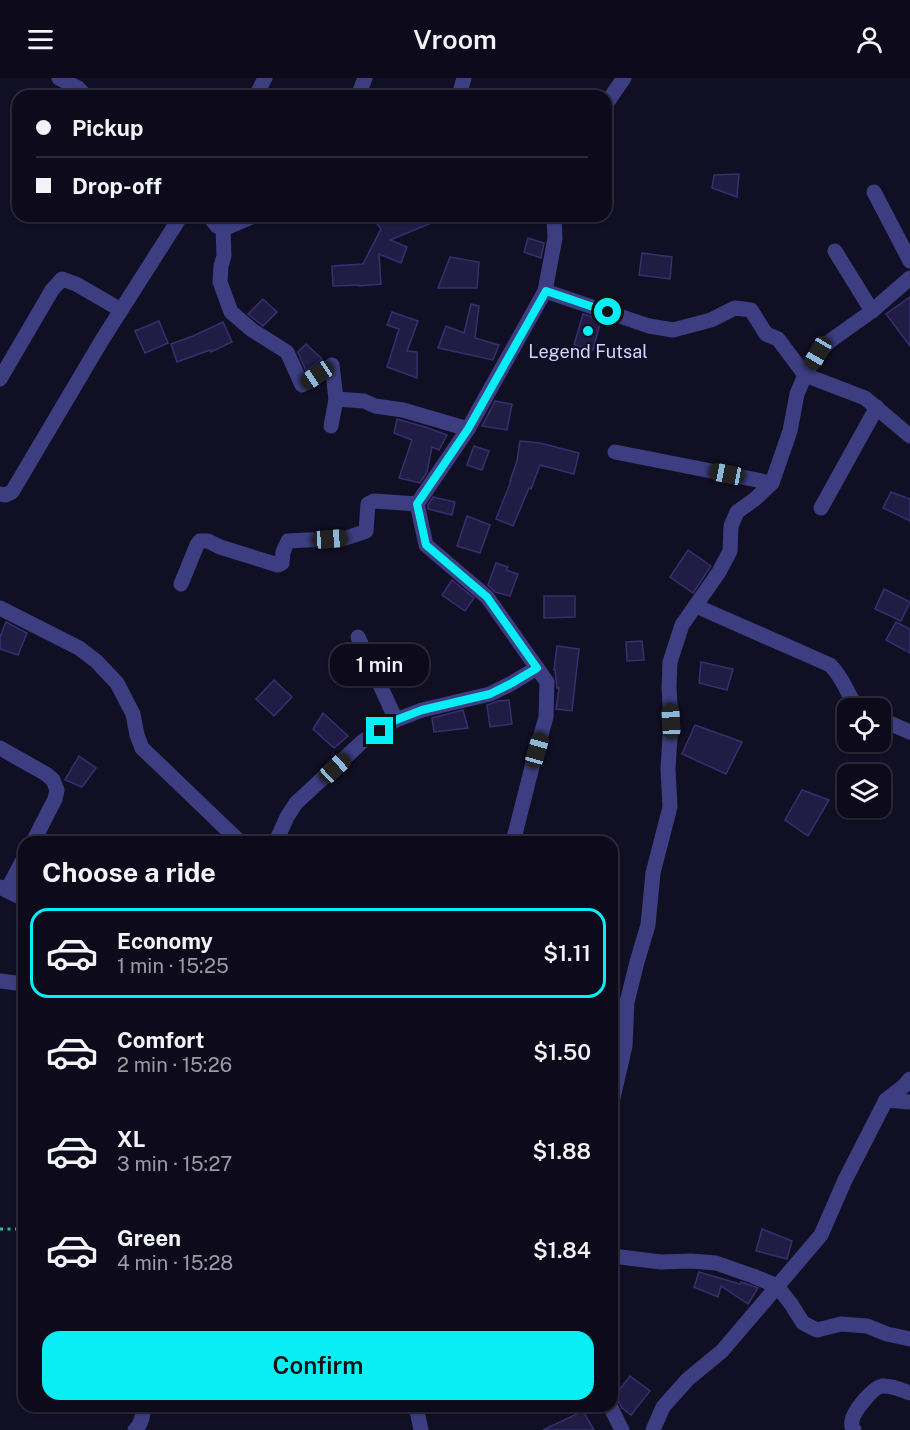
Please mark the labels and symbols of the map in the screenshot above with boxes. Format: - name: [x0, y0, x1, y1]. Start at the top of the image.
- route start: [594, 298, 621, 325]
- marker: Legend Futsal: [581, 324, 595, 338]
- car: [801, 333, 835, 373]
- place label: Legend Futsal: [528, 341, 648, 362]
- car: [297, 357, 337, 393]
- car: [708, 462, 746, 486]
- car: [311, 529, 349, 549]
- callout: 1 min: [330, 644, 430, 686]
- car: [661, 703, 681, 739]
- route end: [366, 717, 393, 744]
- car: [523, 730, 551, 770]
- car: [316, 749, 354, 787]

